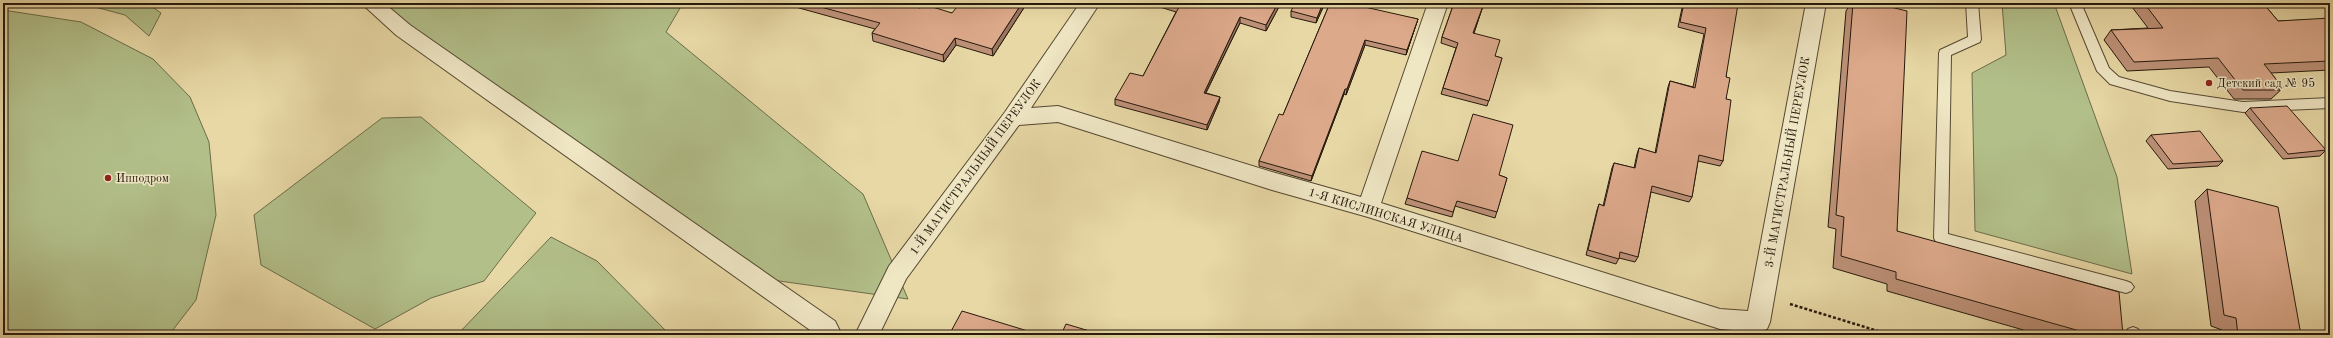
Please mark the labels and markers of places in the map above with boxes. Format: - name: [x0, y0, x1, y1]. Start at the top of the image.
- place label: Детский сад № 95: [2217, 77, 2315, 90]
- marker: Детский сад № 95: [2204, 78, 2214, 88]
- marker: Ипподром: [103, 173, 113, 183]
- place label: Ипподром: [116, 173, 169, 185]

